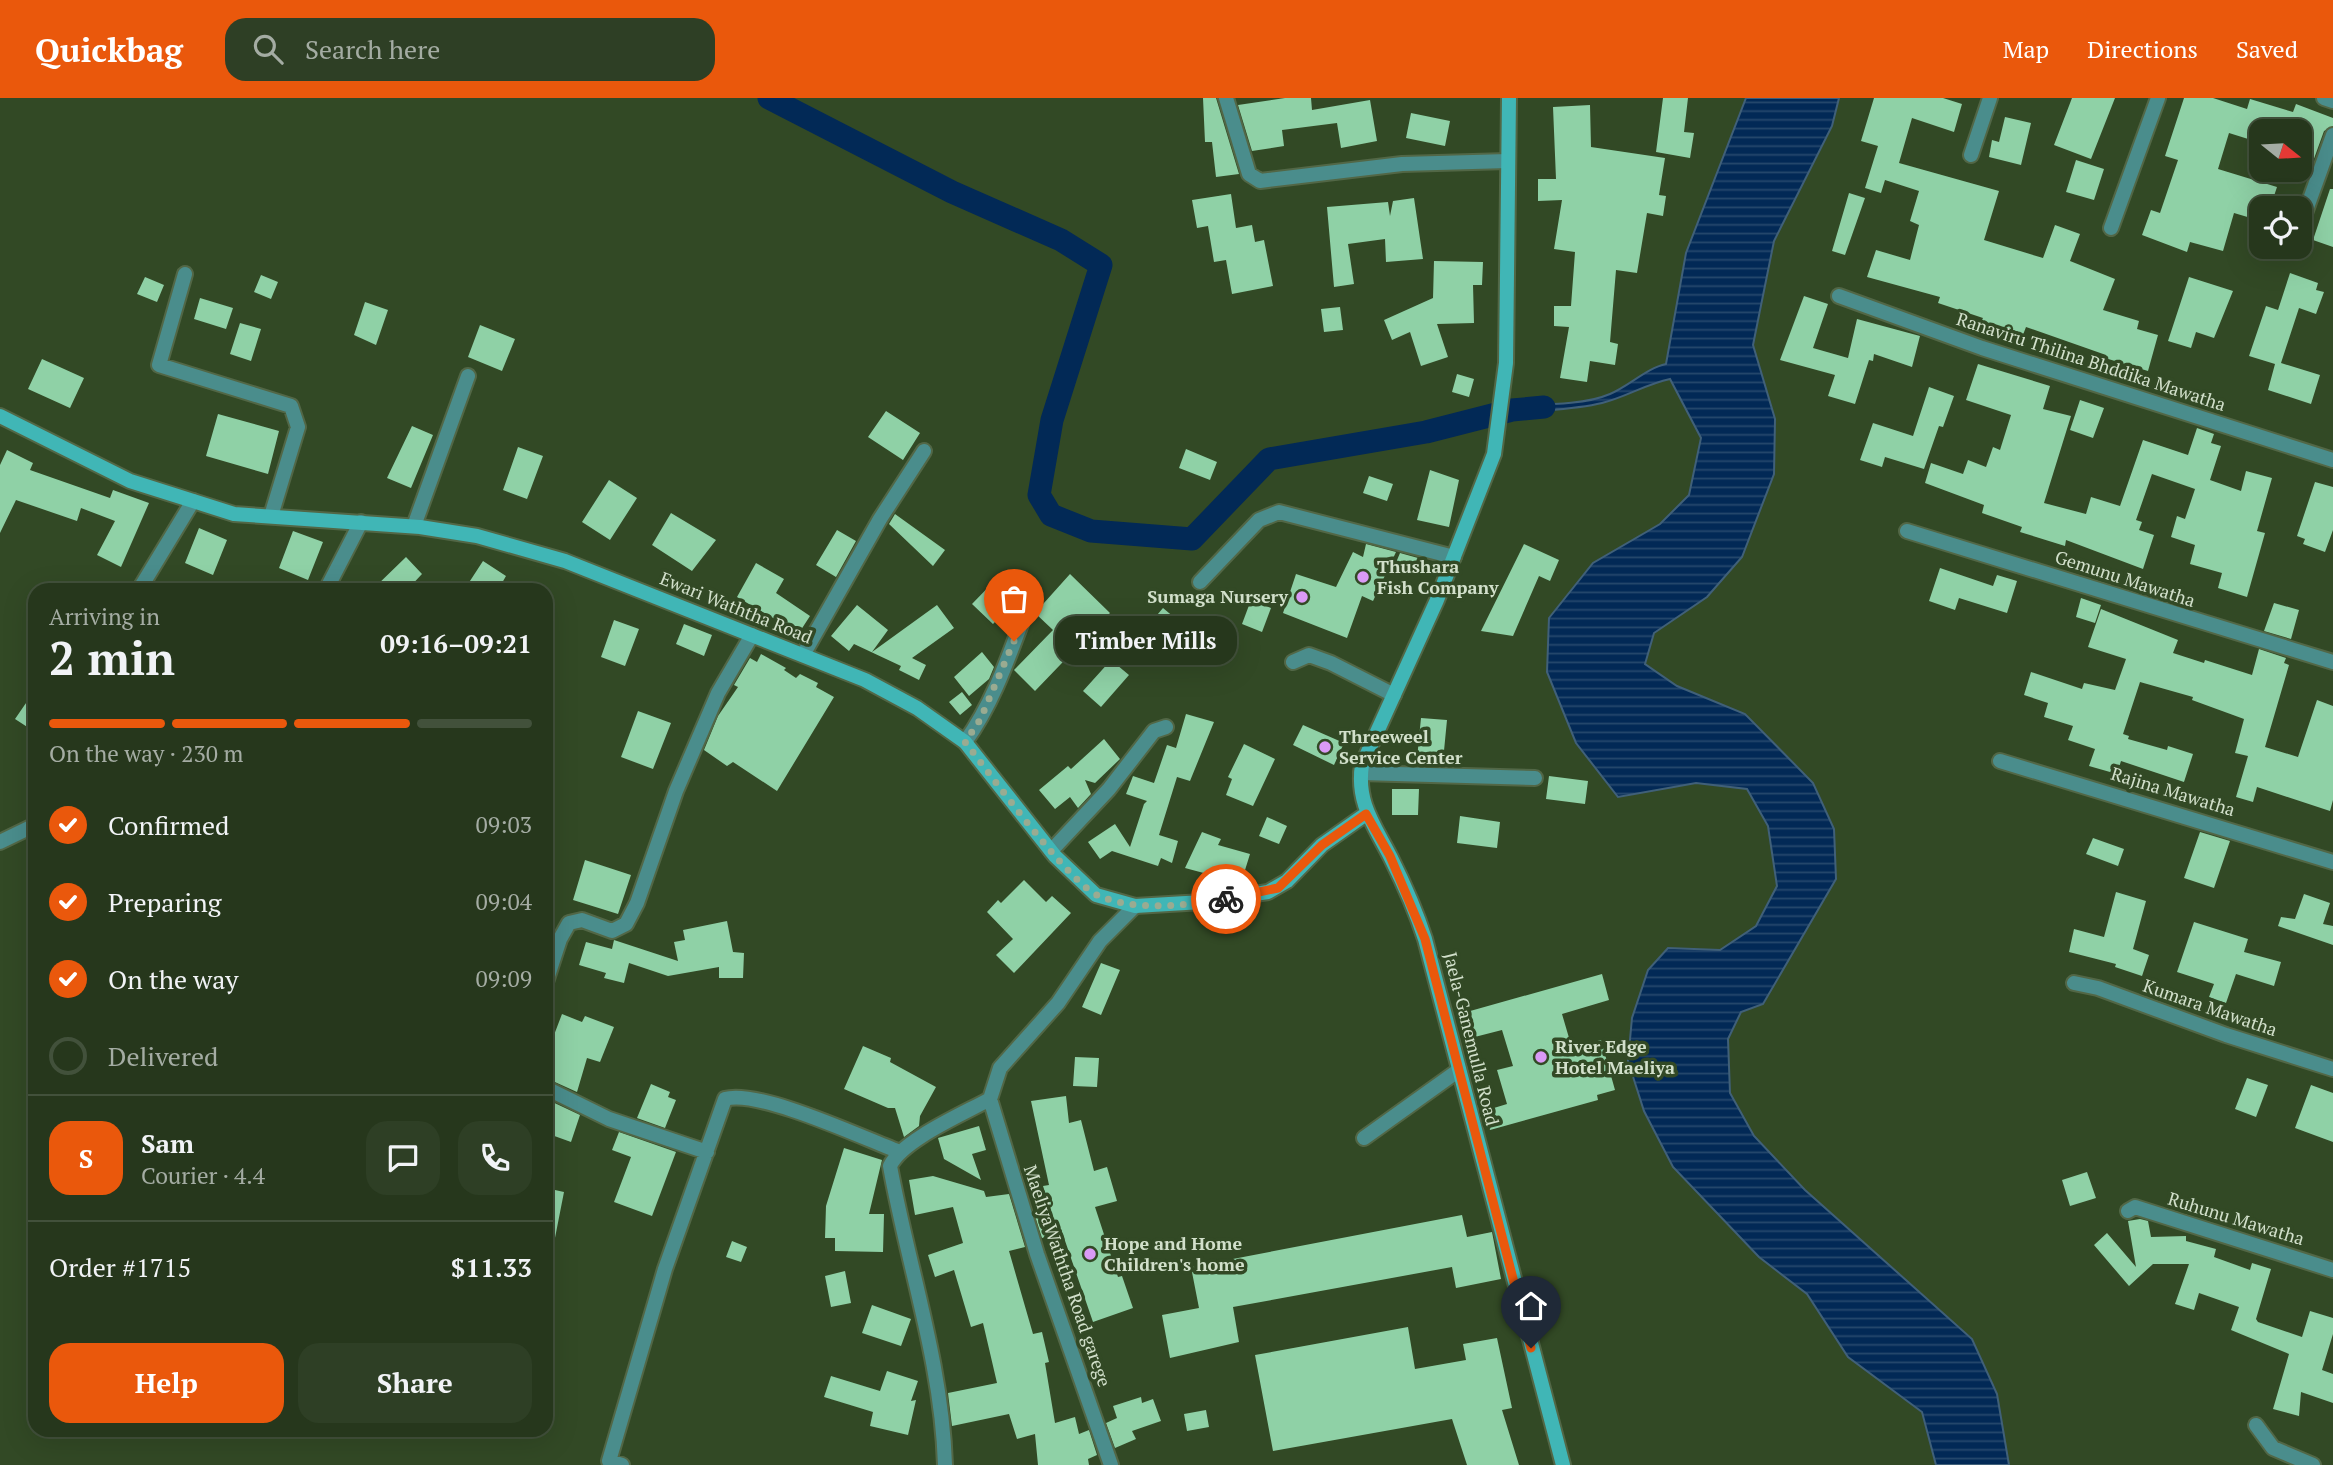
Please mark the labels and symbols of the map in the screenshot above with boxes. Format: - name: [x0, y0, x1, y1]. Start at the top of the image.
- north arrow: [2249, 119, 2312, 182]
- street label: Ranaviru Thilina Bhddika Mawatha: [1954, 306, 2229, 416]
- street label: Gemunu Mawatha: [2052, 544, 2198, 612]
- place label: Thushara Fish Company: [1377, 554, 1499, 599]
- street label: Ewari Waththa Road: [657, 566, 816, 649]
- pin: [984, 569, 1044, 641]
- marker: Thushara Fish Company: [1355, 569, 1371, 585]
- place label: Sumaga Nursery: [1147, 584, 1288, 608]
- marker: Sumaga Nursery: [1294, 589, 1310, 605]
- callout: Timber Mills: [1056, 616, 1238, 666]
- place label: Threeweel Service Center: [1339, 724, 1463, 769]
- marker: Threeweel Service Center: [1317, 739, 1333, 755]
- street label: Rajina Mawatha: [2108, 761, 2238, 821]
- courier: [1191, 864, 1261, 934]
- street label: Jaela-Ganemulla Road: [1439, 950, 1505, 1128]
- street label: Kumara Mawatha: [2140, 973, 2281, 1041]
- place label: River Edge Hotel Maeliya: [1555, 1034, 1675, 1079]
- marker: River Edge Hotel Maeliya: [1533, 1049, 1549, 1065]
- street label: MaeliyaWaththa Road garege: [1019, 1162, 1117, 1390]
- street label: Ruhunu Mawatha: [2165, 1186, 2307, 1250]
- place label: Hope and Home Children's home: [1104, 1231, 1245, 1276]
- marker: Hope and Home Children's home: [1082, 1246, 1098, 1262]
- pin: [1501, 1276, 1561, 1348]

